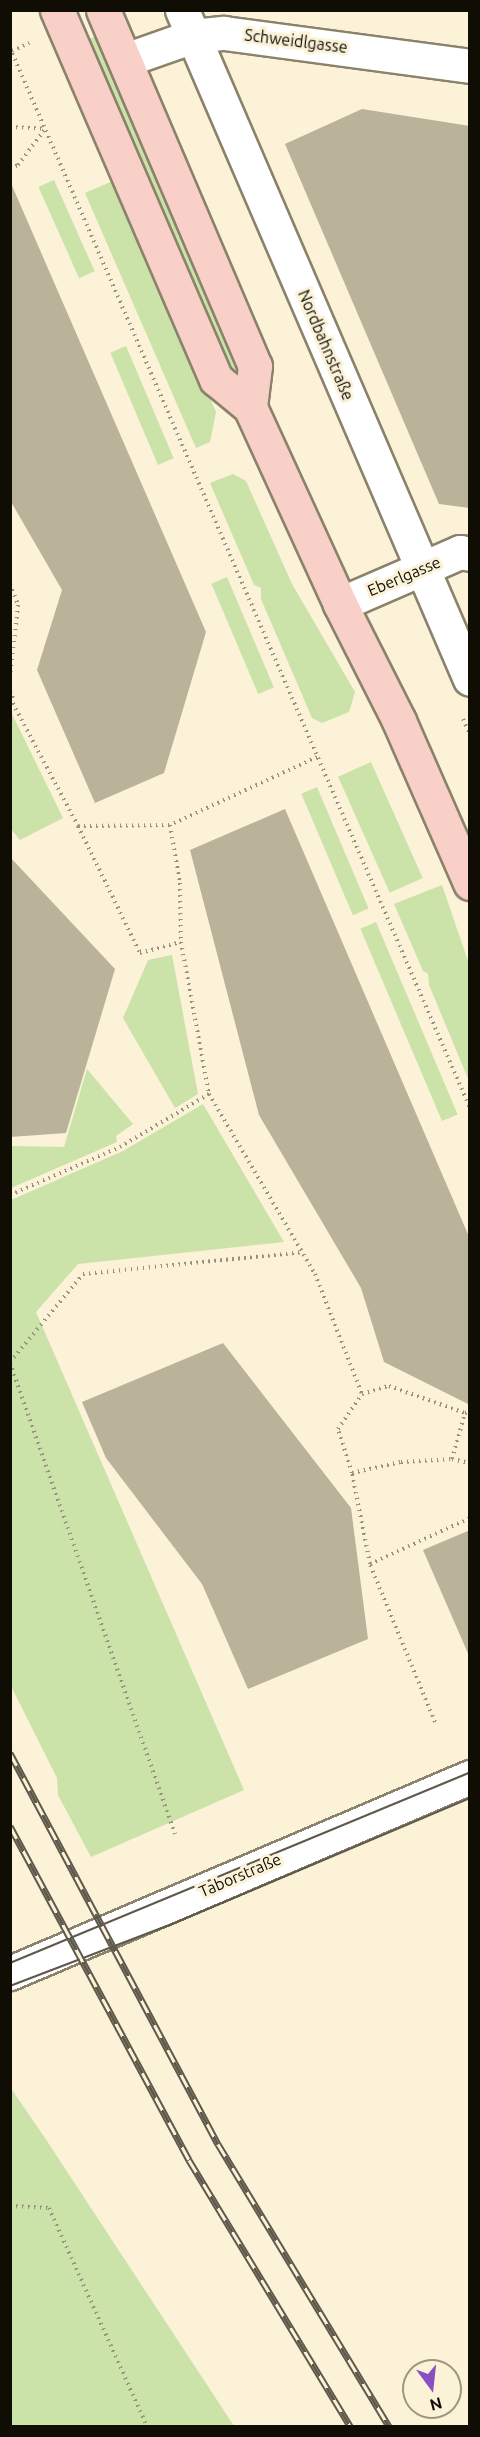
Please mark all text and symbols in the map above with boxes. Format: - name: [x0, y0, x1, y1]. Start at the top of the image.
- street label: Schweidlgasse: [243, 25, 349, 57]
- street label: Nordbahnstraße: [294, 287, 358, 403]
- street label: Eberlgasse: [365, 552, 443, 600]
- street label: Taborstraße: [196, 1849, 284, 1901]
- north arrow: [402, 2359, 462, 2419]
- text: N: [428, 2394, 444, 2415]

